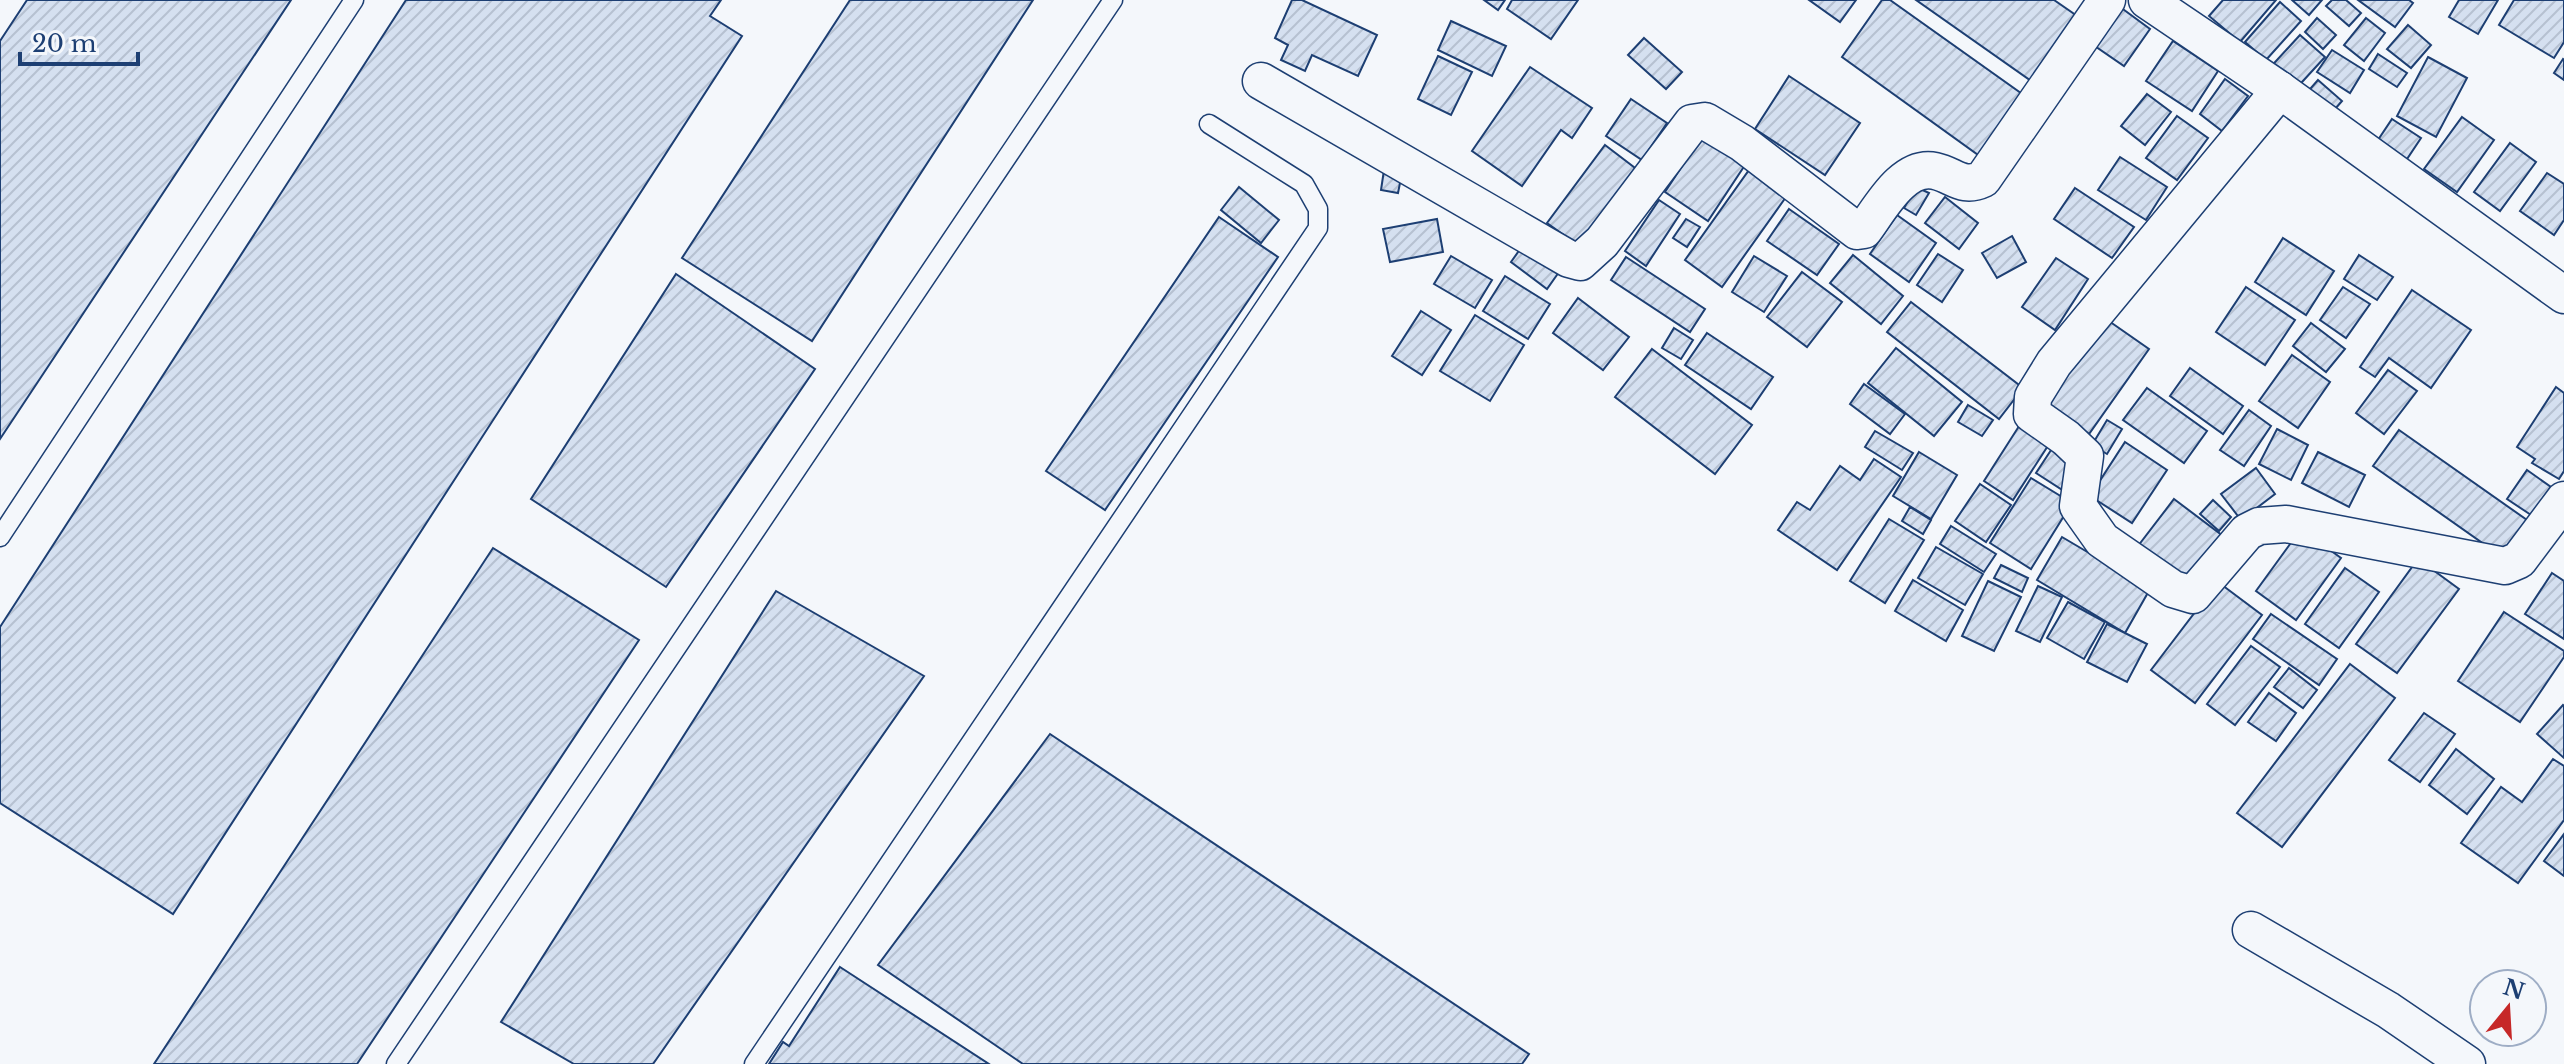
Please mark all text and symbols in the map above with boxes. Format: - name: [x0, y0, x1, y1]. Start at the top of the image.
- scale bar: [20, 16, 138, 66]
- text: 20 m: [32, 29, 97, 58]
- north arrow: [2468, 968, 2548, 1048]
- text: N: [2500, 973, 2528, 1006]

